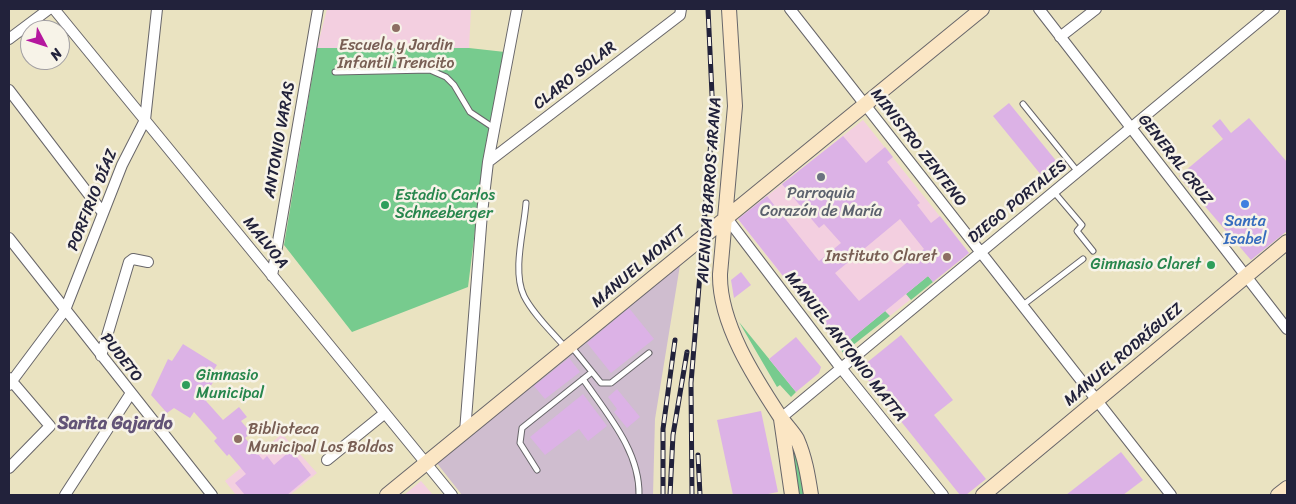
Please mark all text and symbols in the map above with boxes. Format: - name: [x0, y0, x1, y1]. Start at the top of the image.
- north arrow: [20, 20, 70, 70]
- marker: Escuela y Jardin Infantil Trencito: [390, 22, 402, 34]
- place label: Escuela y Jardin Infantil Trencito: [338, 36, 454, 74]
- street label: CLARO SOLAR: [530, 38, 620, 114]
- text: N: [43, 43, 69, 66]
- street label: ANTONIO VARAS: [260, 81, 300, 199]
- street label: MINISTRO ZENTENO: [866, 85, 970, 211]
- street label: AVENIDA BARROS ARANA: [694, 97, 726, 283]
- street label: GENERAL CRUZ: [1134, 111, 1216, 209]
- street label: PORFIRIO DÍAZ: [64, 146, 122, 254]
- street label: DIEGO PORTALES: [965, 156, 1071, 248]
- marker: Parroquia Corazón de María: [815, 171, 827, 183]
- place label: Parroquia Corazón de María: [760, 184, 882, 222]
- place label: Estadio Carlos Schneeberger: [395, 186, 495, 224]
- marker: Santa Isabel: [1239, 198, 1251, 210]
- marker: Estadio Carlos Schneeberger: [379, 199, 391, 211]
- place label: Santa Isabel: [1223, 212, 1267, 250]
- street label: MALVOA: [238, 213, 292, 273]
- street label: MANUEL MONTT: [588, 222, 690, 312]
- place label: Instituto Claret: [825, 247, 937, 267]
- marker: Instituto Claret: [941, 251, 953, 263]
- place label: Gimnasio Claret: [1091, 255, 1201, 275]
- marker: Gimnasio Claret: [1205, 259, 1217, 271]
- street label: MANUEL ANTONIO MATTA: [780, 268, 910, 426]
- street label: MANUEL RODRÍGUEZ: [1060, 300, 1188, 410]
- street label: PUDETO: [96, 330, 146, 386]
- place label: Gimnasio Municipal: [196, 366, 264, 404]
- marker: Gimnasio Municipal: [180, 379, 192, 391]
- district label: Sarita Gajardo: [57, 413, 173, 435]
- place label: Biblioteca Municipal Los Boldos: [248, 420, 393, 458]
- marker: Biblioteca Municipal Los Boldos: [232, 433, 244, 445]

